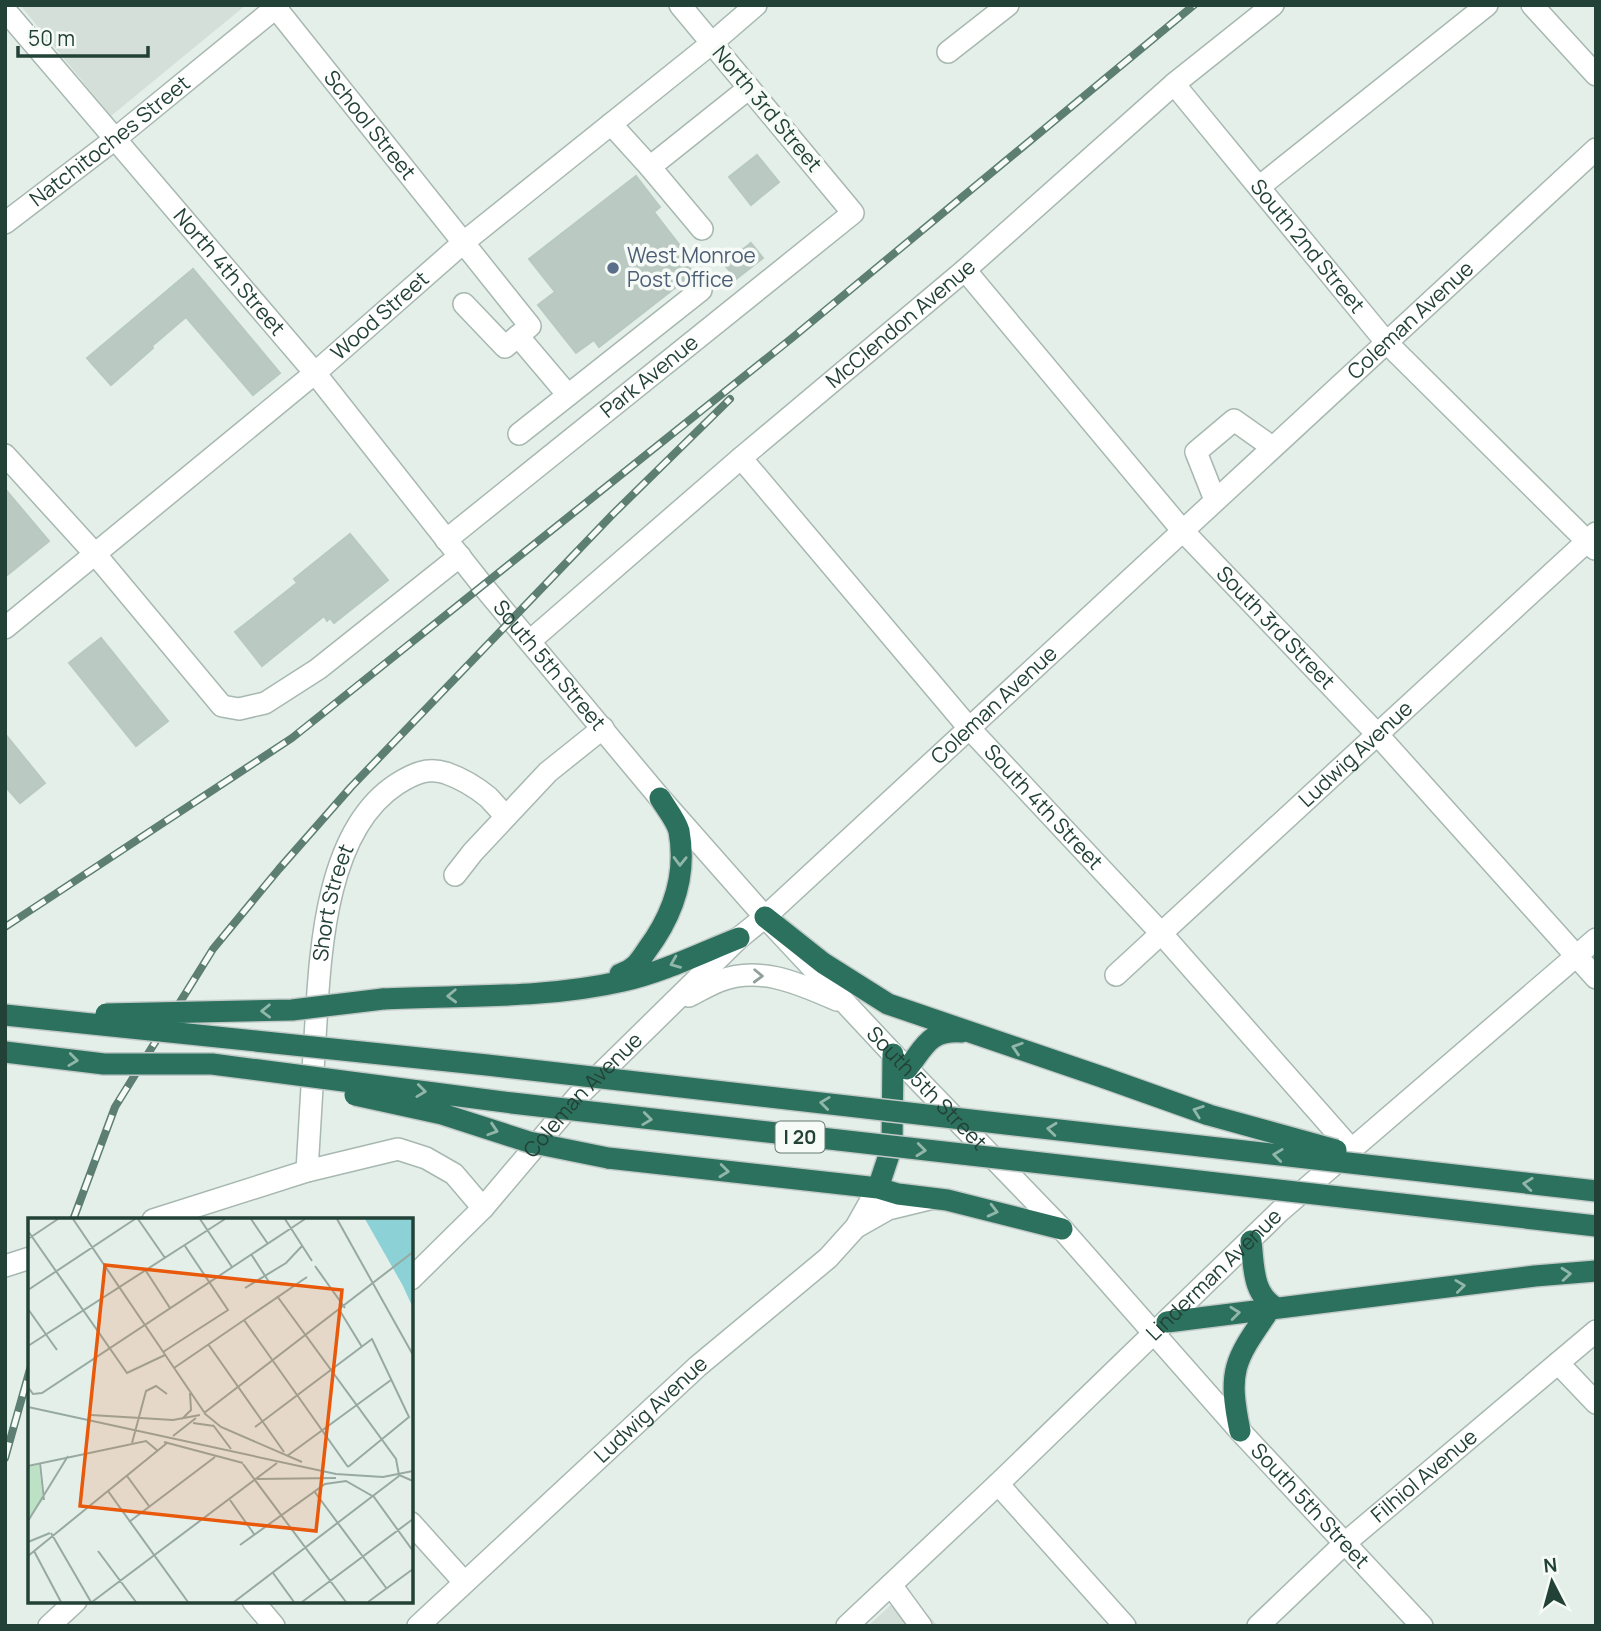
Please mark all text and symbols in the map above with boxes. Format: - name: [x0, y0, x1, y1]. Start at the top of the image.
- scale bar: [18, 14, 147, 58]
- text: 50 m: [28, 24, 75, 52]
- street label: North 3rd Street: [707, 39, 829, 177]
- street label: School Street: [318, 64, 423, 185]
- street label: Natchitoches Street: [23, 69, 195, 212]
- street label: South 2nd Street: [1245, 173, 1372, 319]
- street label: North 4th Street: [168, 202, 292, 341]
- place label: West Monroe Post Office: [627, 241, 756, 293]
- street label: McClendon Avenue: [820, 252, 981, 394]
- street label: Coleman Avenue: [1341, 254, 1479, 385]
- marker: West Monroe Post Office: [605, 260, 621, 276]
- street label: Wood Street: [324, 264, 434, 366]
- street label: Park Avenue: [594, 328, 704, 424]
- street label: South 3rd Street: [1211, 560, 1342, 695]
- street label: South 5th Street: [487, 594, 613, 736]
- street label: Coleman Avenue: [924, 639, 1063, 770]
- street label: Ludwig Avenue: [1292, 694, 1418, 813]
- street label: South 4th Street: [978, 738, 1110, 875]
- street label: Short Street: [306, 839, 359, 963]
- one-way arrow: [673, 856, 688, 867]
- one-way arrow: [670, 955, 682, 969]
- one-way arrow: [753, 969, 764, 984]
- one-way arrow: [446, 988, 457, 1003]
- one-way arrow: [260, 1003, 271, 1019]
- street label: South 5th Street: [861, 1020, 993, 1156]
- street label: Coleman Avenue: [517, 1026, 648, 1163]
- one-way arrow: [1011, 1042, 1024, 1056]
- one-way arrow: [67, 1053, 79, 1068]
- one-way arrow: [415, 1083, 427, 1098]
- one-way arrow: [820, 1096, 831, 1111]
- one-way arrow: [1192, 1105, 1205, 1119]
- one-way arrow: [641, 1111, 653, 1126]
- road number: I 20: [776, 1121, 824, 1152]
- one-way arrow: [486, 1122, 499, 1136]
- one-way arrow: [1046, 1122, 1057, 1137]
- one-way arrow: [916, 1143, 927, 1158]
- one-way arrow: [1272, 1147, 1283, 1162]
- one-way arrow: [719, 1163, 730, 1178]
- one-way arrow: [1522, 1177, 1533, 1192]
- street label: Linderman Avenue: [1140, 1202, 1287, 1346]
- one-way arrow: [987, 1203, 999, 1218]
- inset map: [28, 1218, 413, 1603]
- one-way arrow: [1560, 1267, 1571, 1282]
- one-way arrow: [1455, 1278, 1466, 1293]
- one-way arrow: [1229, 1305, 1240, 1320]
- street label: Ludwig Avenue: [588, 1349, 713, 1469]
- street label: Filhiol Avenue: [1364, 1422, 1483, 1528]
- street label: South 5th Street: [1245, 1436, 1376, 1574]
- north arrow: [1517, 1547, 1587, 1617]
- text: N: [1542, 1551, 1558, 1579]

